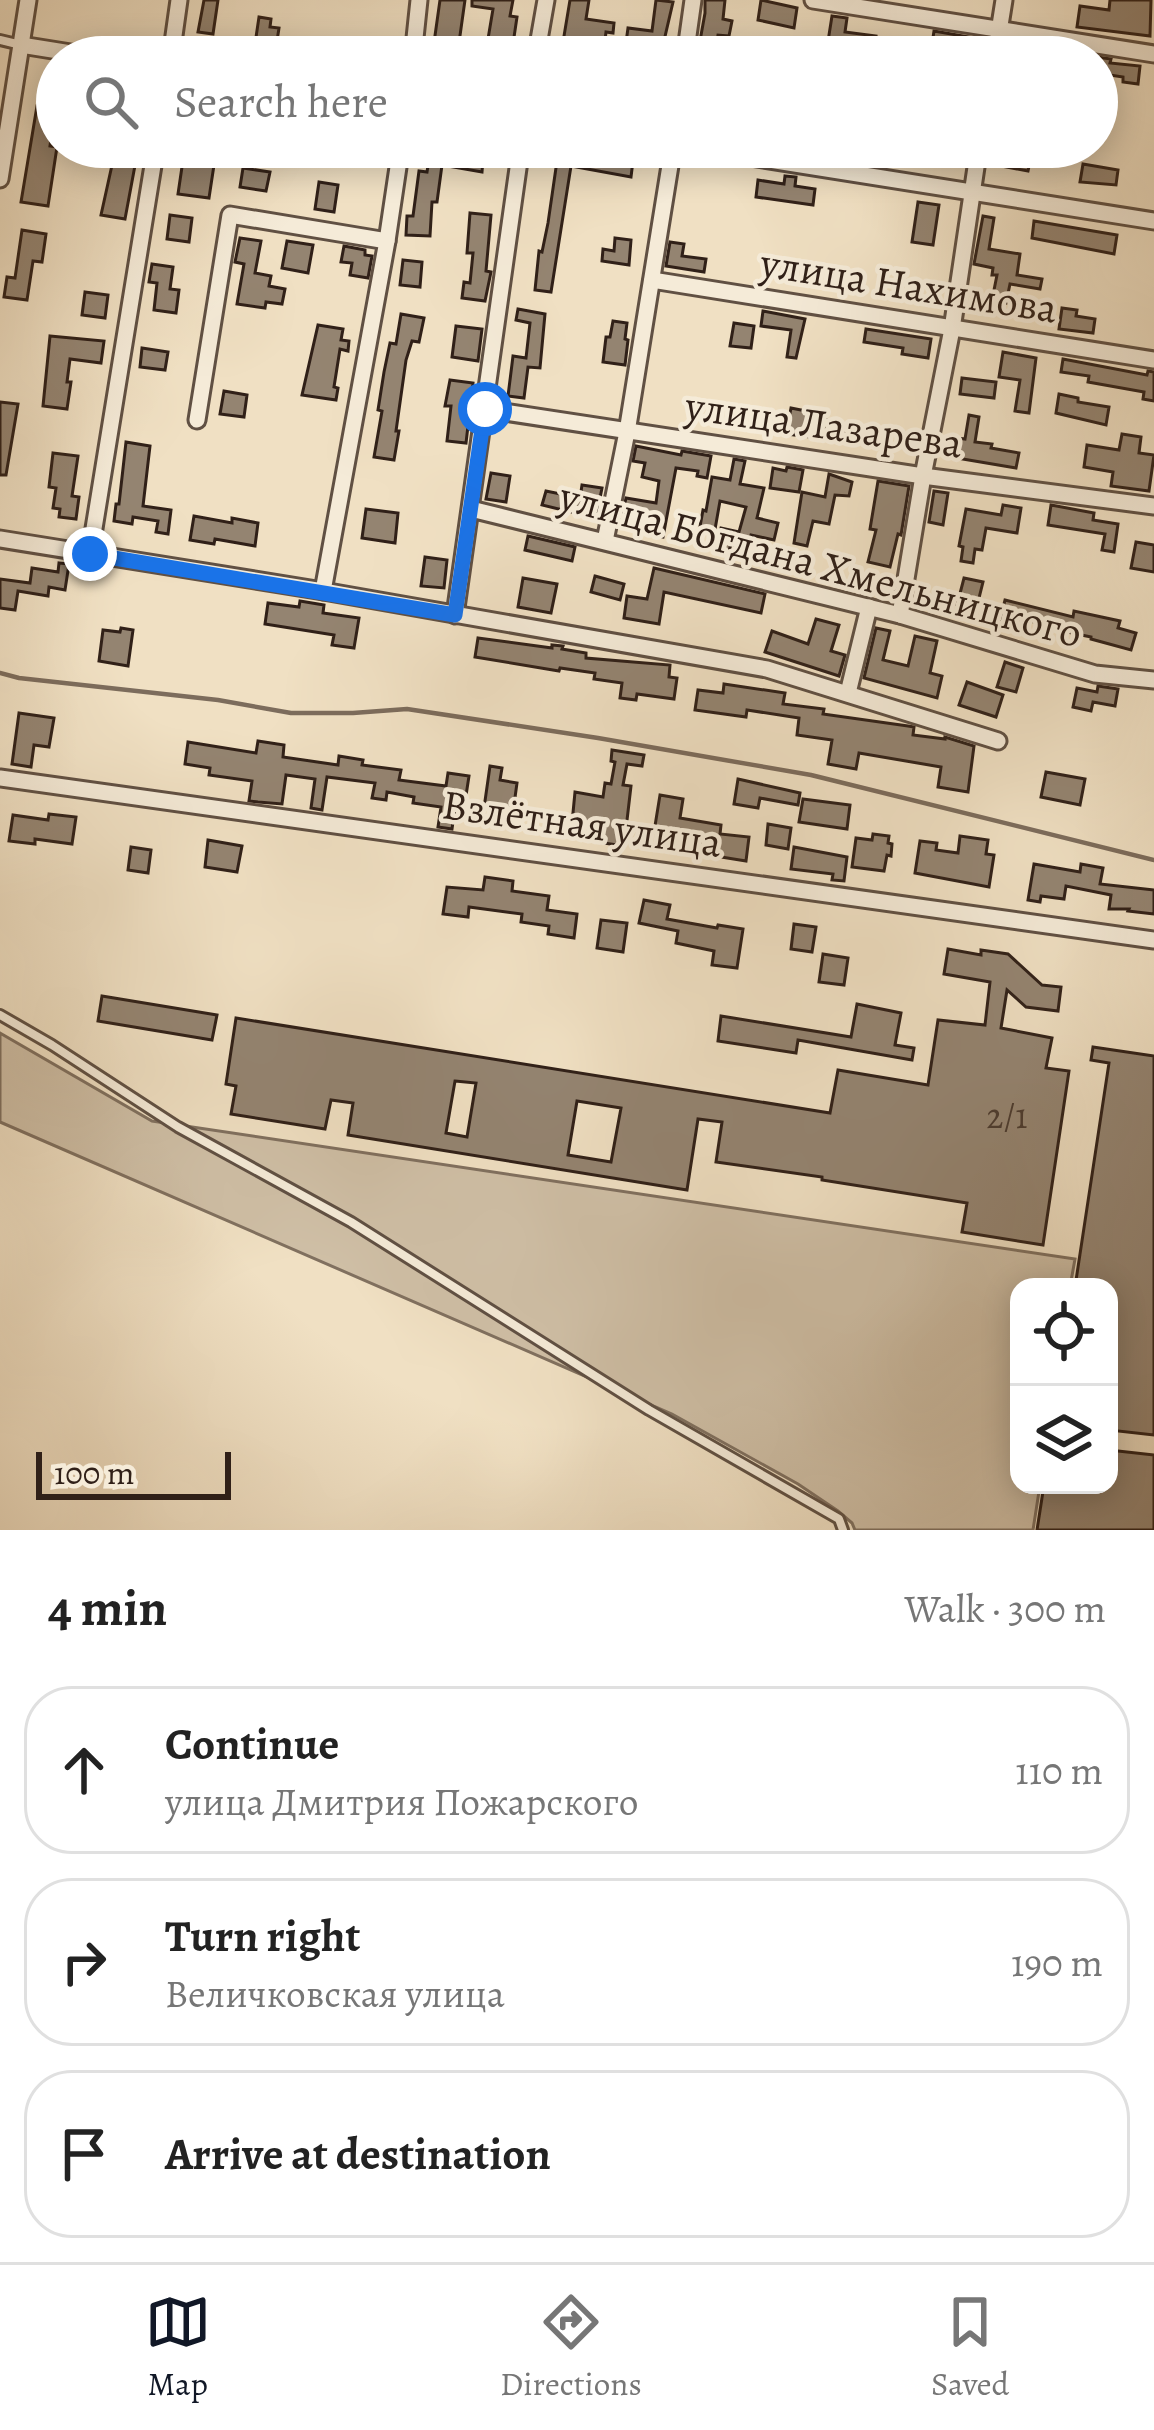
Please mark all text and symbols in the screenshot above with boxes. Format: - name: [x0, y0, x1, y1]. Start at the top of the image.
- search box: [36, 36, 1118, 168]
- icon: search: [78, 69, 144, 135]
- text: Search here: [174, 71, 388, 133]
- street label: улица Нахимова: [756, 233, 1062, 337]
- street label: улица Лазарева: [681, 376, 967, 472]
- route start: [458, 382, 512, 436]
- street label: улица Богдана Хмельницкого: [552, 466, 1089, 661]
- route end: [63, 527, 117, 581]
- street label: Взлётная улица: [439, 775, 726, 871]
- house number: 2/1: [986, 1091, 1028, 1140]
- map controls: [1010, 1278, 1118, 1494]
- button: locate: [1010, 1278, 1118, 1386]
- button: layers: [1010, 1386, 1118, 1494]
- scale bar: [36, 1446, 231, 1499]
- text: 100 m: [54, 1450, 134, 1495]
- text: 4 min: [48, 1573, 167, 1643]
- text: Walk · 300 m: [905, 1582, 1106, 1635]
- text: Continue: [165, 1713, 339, 1775]
- icon: ahead: [51, 1737, 117, 1803]
- text: 110 m: [1015, 1744, 1103, 1797]
- text: улица Дмитрия Пожарского: [165, 1775, 638, 1828]
- text: Turn right: [165, 1905, 360, 1967]
- icon: right: [51, 1929, 117, 1995]
- text: 190 m: [1011, 1936, 1103, 1989]
- text: Величковская улица: [165, 1967, 505, 2020]
- icon: arrive: [51, 2121, 117, 2187]
- text: Arrive at destination: [165, 2123, 551, 2185]
- tab: Map: [145, 2289, 211, 2406]
- tab: Directions: [500, 2289, 642, 2406]
- tab: Saved: [931, 2289, 1009, 2406]

